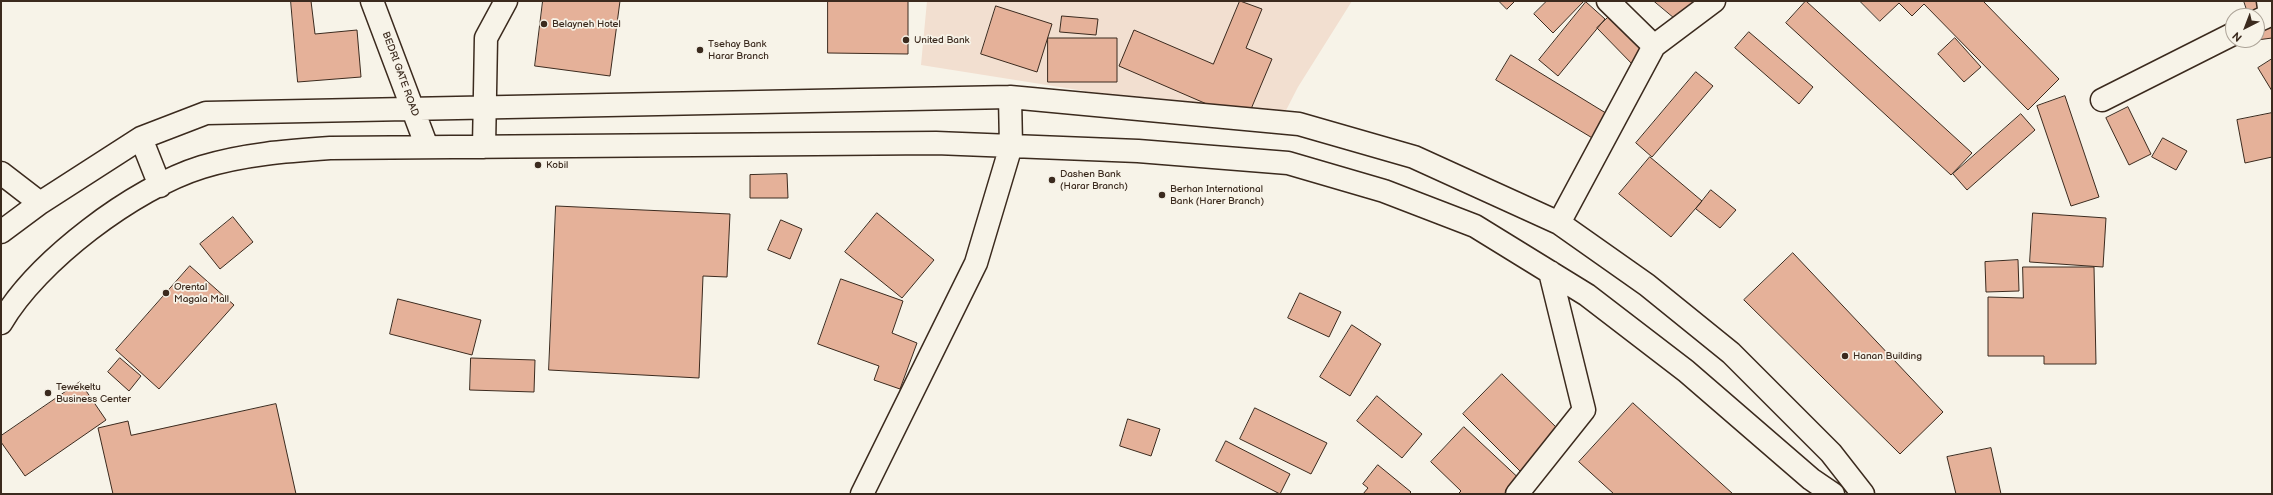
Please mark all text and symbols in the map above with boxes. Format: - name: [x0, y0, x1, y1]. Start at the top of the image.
- north arrow: [2225, 8, 2265, 48]
- place label: Belayneh Hotel: [552, 18, 621, 30]
- marker: Belayneh Hotel: [539, 19, 549, 29]
- text: N: [2230, 29, 2245, 44]
- street label: BEDRI GATE ROAD: [379, 30, 421, 118]
- place label: United Bank: [914, 34, 969, 46]
- marker: United Bank: [901, 35, 911, 45]
- place label: Tsehay Bank Harar Branch: [708, 38, 769, 62]
- marker: Tsehay Bank Harar Branch: [695, 45, 705, 55]
- place label: Kobil: [546, 159, 568, 171]
- marker: Kobil: [533, 160, 543, 170]
- place label: Dashen Bank (Harar Branch): [1060, 168, 1128, 192]
- marker: Dashen Bank (Harar Branch): [1047, 175, 1057, 185]
- place label: Berhan International Bank (Harer Branch): [1170, 183, 1264, 206]
- marker: Berhan International Bank (Harer Branch): [1157, 190, 1167, 200]
- place label: Orental Magala Mall: [174, 281, 229, 304]
- marker: Orental Magala Mall: [161, 288, 171, 298]
- place label: Hanan Building: [1853, 350, 1922, 362]
- marker: Hanan Building: [1840, 351, 1850, 361]
- place label: Tewekeltu Business Center: [56, 381, 131, 404]
- marker: Tewekeltu Business Center: [43, 388, 53, 398]

